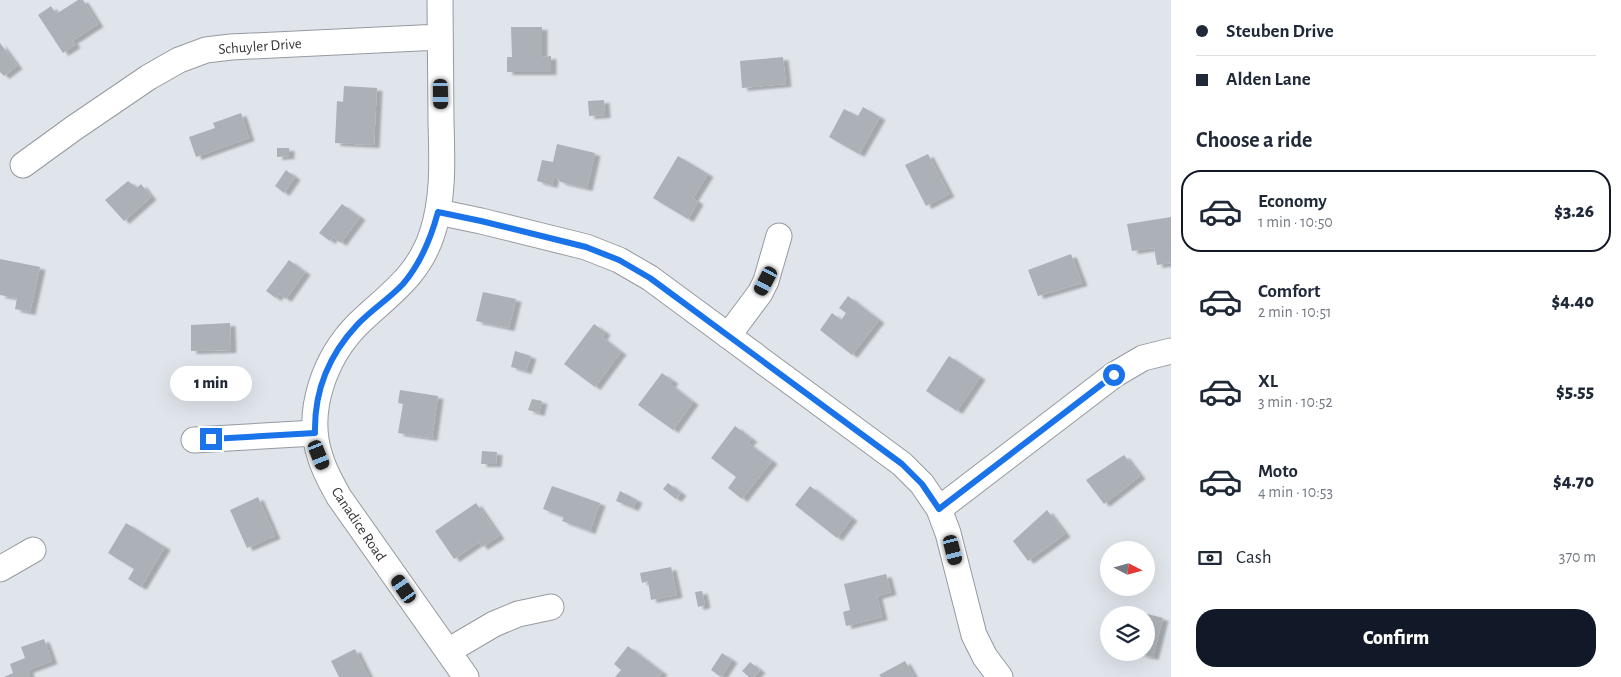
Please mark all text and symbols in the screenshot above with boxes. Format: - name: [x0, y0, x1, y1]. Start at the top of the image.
- text: Steuben Drive: [1226, 22, 1334, 41]
- street label: Schuyler Drive: [218, 36, 302, 57]
- text: Alden Lane: [1226, 70, 1311, 89]
- car: [433, 79, 448, 109]
- text: Choose a ride: [1196, 129, 1312, 151]
- icon: car: [1198, 189, 1243, 234]
- text: Economy: [1258, 192, 1327, 211]
- text: $3.26: [1554, 202, 1594, 221]
- text: 1 min · 10:50: [1258, 214, 1333, 230]
- car: [752, 264, 779, 298]
- icon: car: [1198, 279, 1243, 324]
- text: Comfort: [1258, 282, 1320, 301]
- text: $4.40: [1552, 292, 1594, 311]
- text: 2 min · 10:51: [1258, 304, 1332, 320]
- route start: [1103, 364, 1125, 386]
- callout: 1 min: [170, 366, 252, 402]
- icon: car: [1198, 369, 1243, 414]
- text: XL: [1258, 372, 1278, 391]
- text: 1 min: [194, 375, 228, 391]
- text: $5.55: [1556, 382, 1594, 401]
- text: 3 min · 10:52: [1258, 394, 1333, 410]
- route end: [200, 428, 222, 450]
- car: [306, 438, 331, 472]
- icon: car: [1198, 459, 1243, 504]
- text: Moto: [1258, 462, 1298, 481]
- text: $4.70: [1553, 472, 1594, 491]
- text: 4 min · 10:53: [1258, 484, 1333, 500]
- street label: Canadice Road: [328, 485, 389, 564]
- car: [942, 534, 963, 566]
- north arrow: [1100, 541, 1155, 596]
- map controls: [1100, 541, 1155, 661]
- icon: cash: [1196, 544, 1224, 572]
- text: Cash: [1236, 548, 1272, 567]
- text: 370 m: [1559, 549, 1596, 565]
- car: [389, 572, 418, 606]
- button: layers: [1100, 606, 1155, 661]
- button: Confirm: [1196, 609, 1596, 667]

